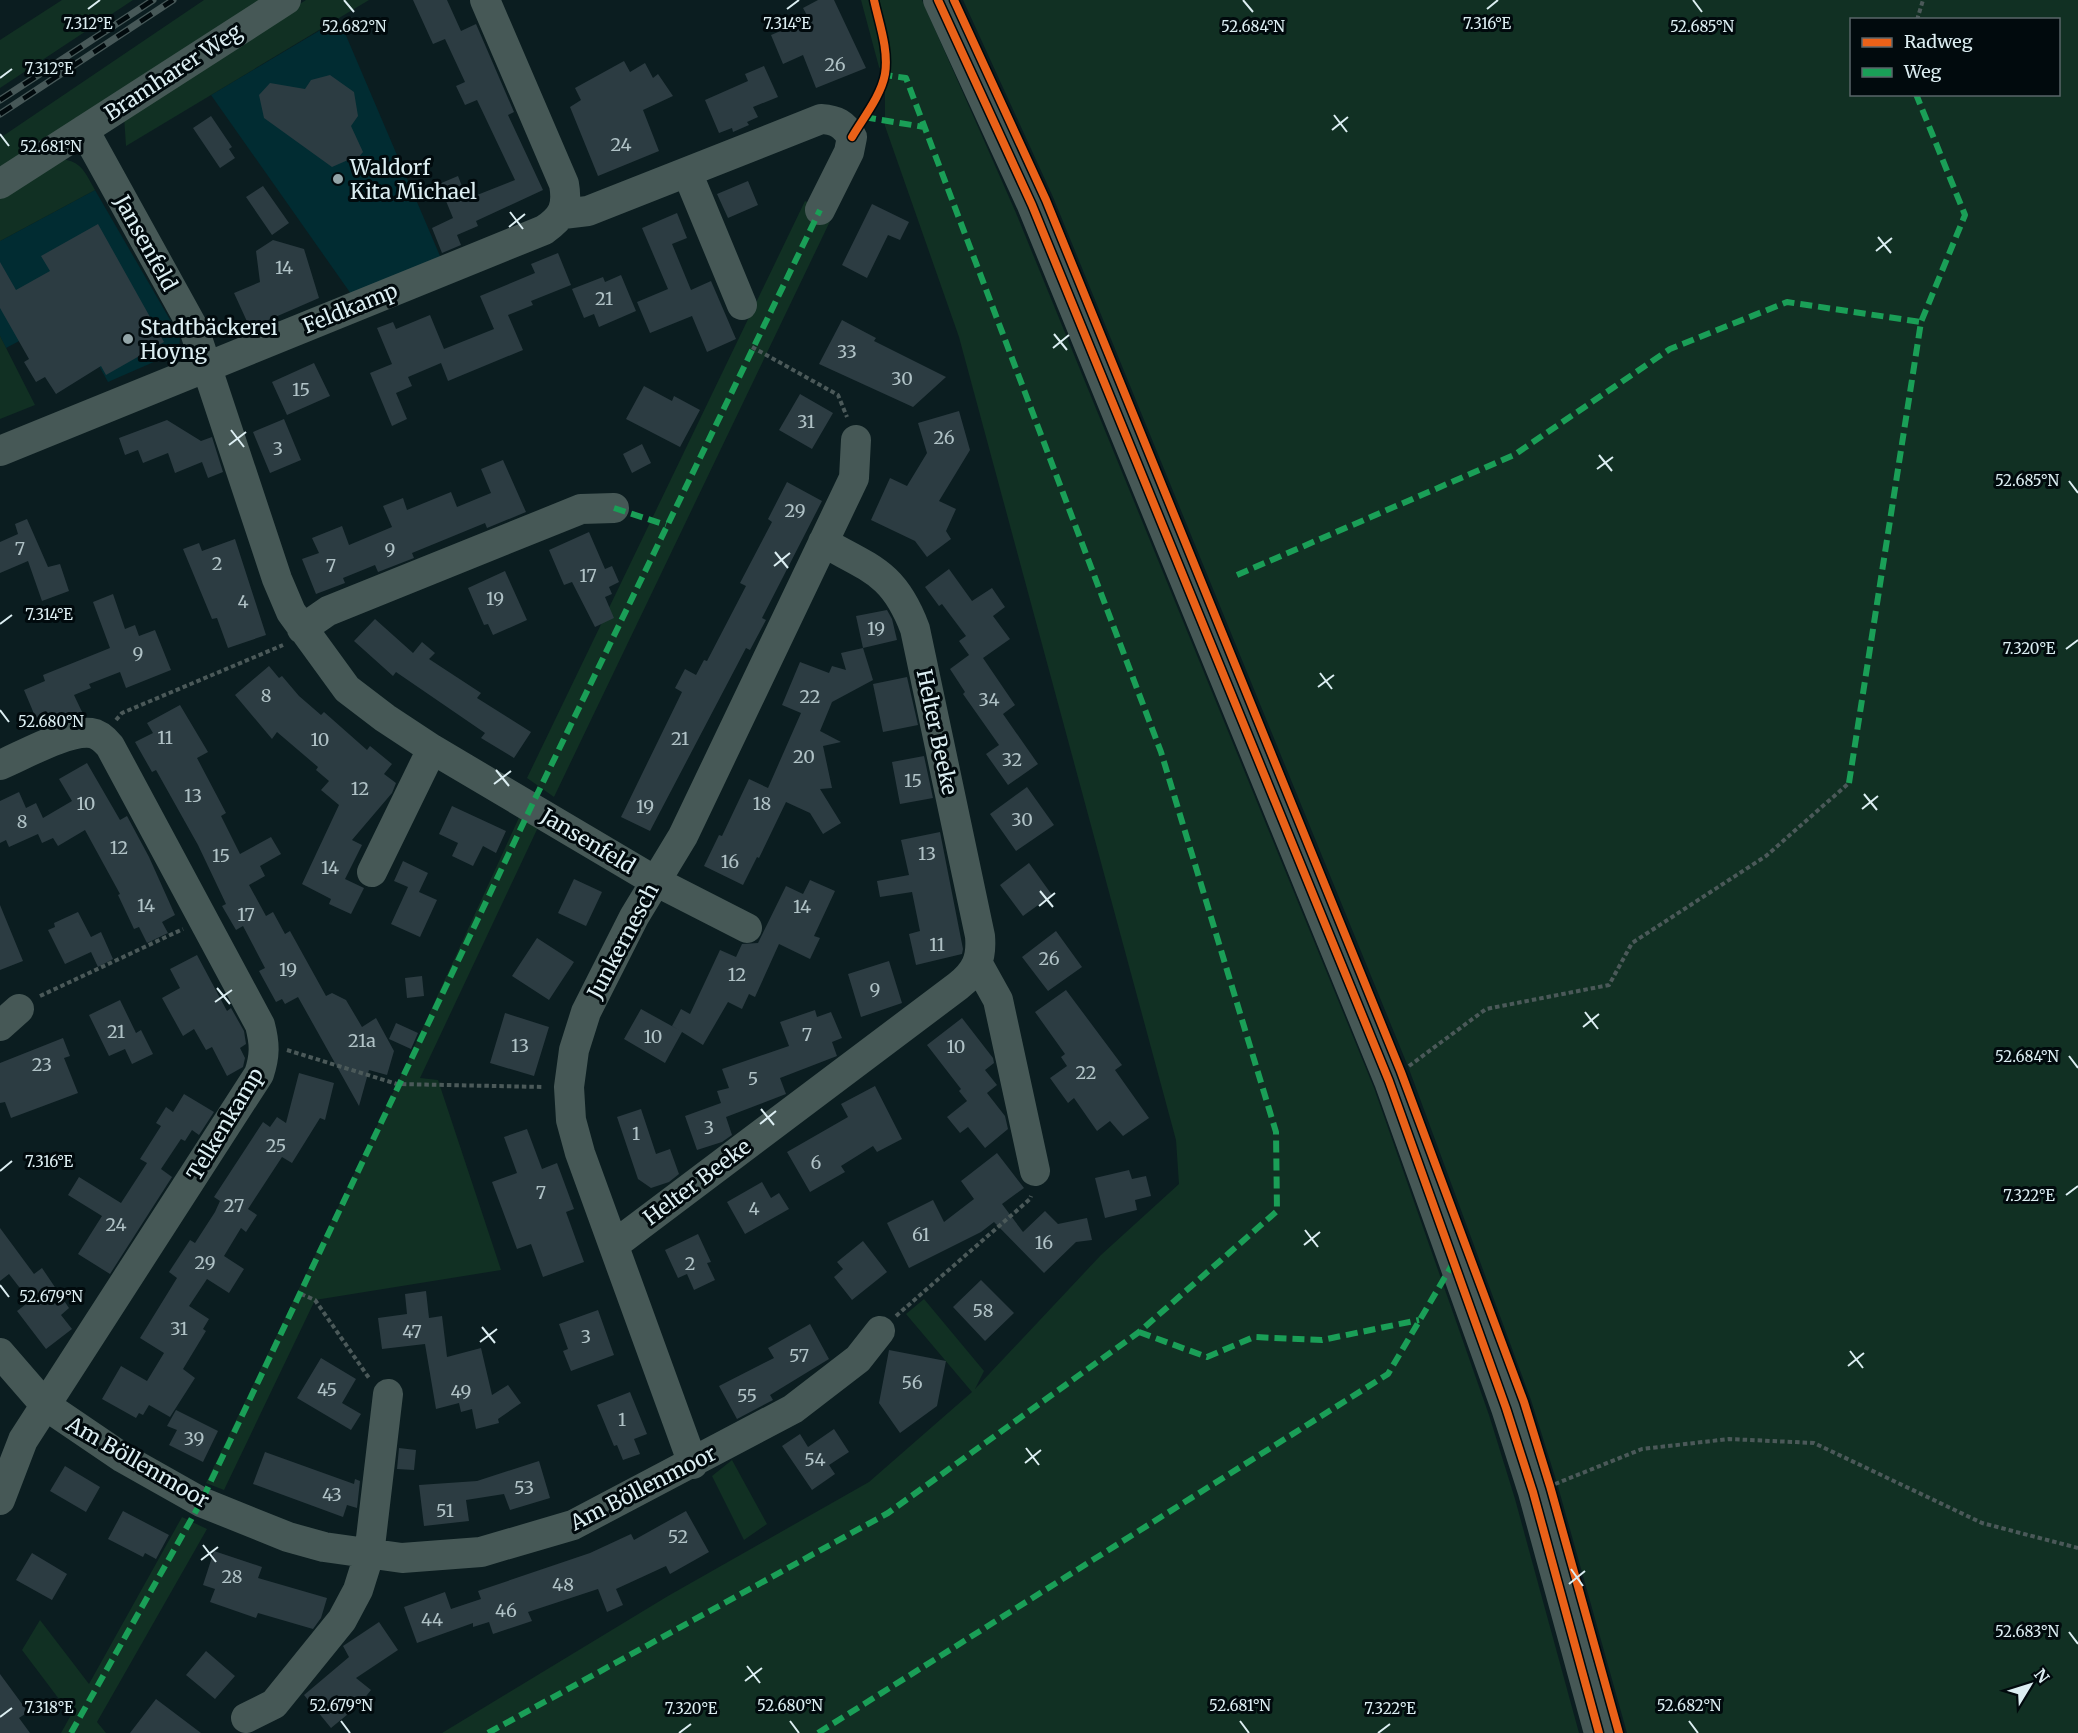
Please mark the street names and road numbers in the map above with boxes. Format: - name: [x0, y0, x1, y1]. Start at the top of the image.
- street label: Bramharer Weg: [99, 17, 247, 126]
- street label: Jansenfeld: [108, 190, 183, 296]
- street label: Feldkamp: [299, 277, 402, 339]
- street label: Helter Beeke: [911, 667, 963, 797]
- street label: Jansenfeld: [535, 802, 640, 880]
- street label: Junkernesch: [581, 879, 665, 1004]
- street label: Telkenkamp: [181, 1063, 269, 1185]
- street label: Helter Beeke: [638, 1133, 756, 1231]
- street label: Am Böllenmoor: [61, 1410, 214, 1514]
- street label: Am Böllenmoor: [565, 1440, 721, 1537]

